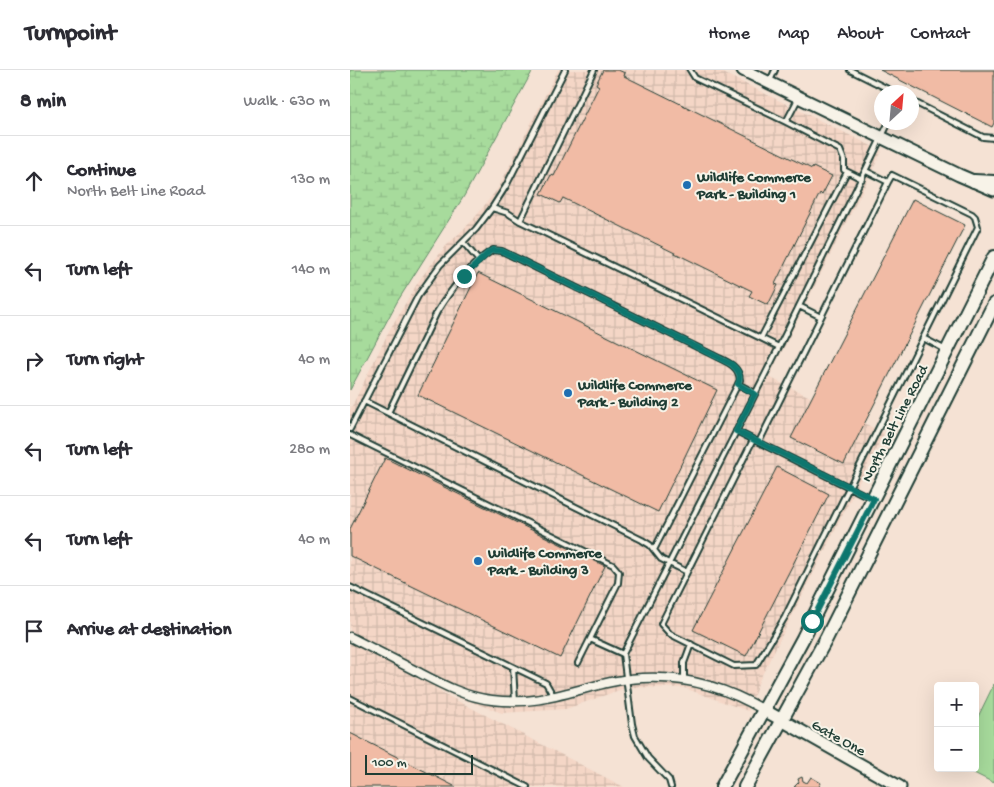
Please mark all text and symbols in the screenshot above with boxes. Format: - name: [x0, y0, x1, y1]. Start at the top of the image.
- text: Turnpoint: [25, 20, 116, 49]
- text: Home: [708, 24, 750, 45]
- text: Map: [778, 24, 809, 45]
- text: About: [837, 24, 883, 45]
- text: Contact: [911, 24, 969, 45]
- north arrow: [874, 85, 919, 130]
- text: 8 min: [20, 90, 66, 115]
- text: Walk · 630 m: [244, 93, 330, 112]
- text: Continue: [67, 160, 136, 183]
- icon: ahead: [20, 167, 48, 195]
- place label: Wildlife Commerce Park - Building 1: [696, 169, 812, 204]
- text: 130 m: [291, 171, 330, 190]
- marker: Wildlife Commerce Park - Building 1: [681, 179, 693, 191]
- text: North Belt Line Road: [67, 183, 205, 202]
- icon: left: [20, 257, 48, 285]
- text: Turn left: [67, 259, 131, 282]
- text: 140 m: [292, 261, 330, 280]
- route end: [453, 265, 476, 288]
- icon: right: [20, 347, 48, 375]
- text: Turn right: [67, 349, 143, 372]
- text: 40 m: [298, 351, 330, 370]
- street label: North Belt Line Road: [858, 361, 934, 485]
- place label: Wildlife Commerce Park - Building 2: [577, 377, 693, 412]
- marker: Wildlife Commerce Park - Building 2: [562, 387, 574, 399]
- icon: left: [20, 437, 48, 465]
- text: Turn left: [67, 439, 131, 462]
- text: 280 m: [289, 441, 330, 460]
- icon: left: [20, 527, 48, 555]
- text: Turn left: [67, 529, 131, 552]
- text: 40 m: [298, 531, 330, 550]
- place label: Wildlife Commerce Park - Building 3: [487, 545, 603, 580]
- marker: Wildlife Commerce Park - Building 3: [472, 555, 484, 567]
- route start: [801, 610, 824, 633]
- icon: arrive: [20, 617, 48, 645]
- text: Arrive at destination: [67, 619, 231, 642]
- map controls: [934, 682, 979, 772]
- button: +: [934, 682, 979, 727]
- street label: Gate One: [808, 717, 868, 761]
- button: −: [934, 727, 979, 772]
- scale bar: [365, 752, 472, 775]
- text: 100 m: [372, 755, 407, 772]

